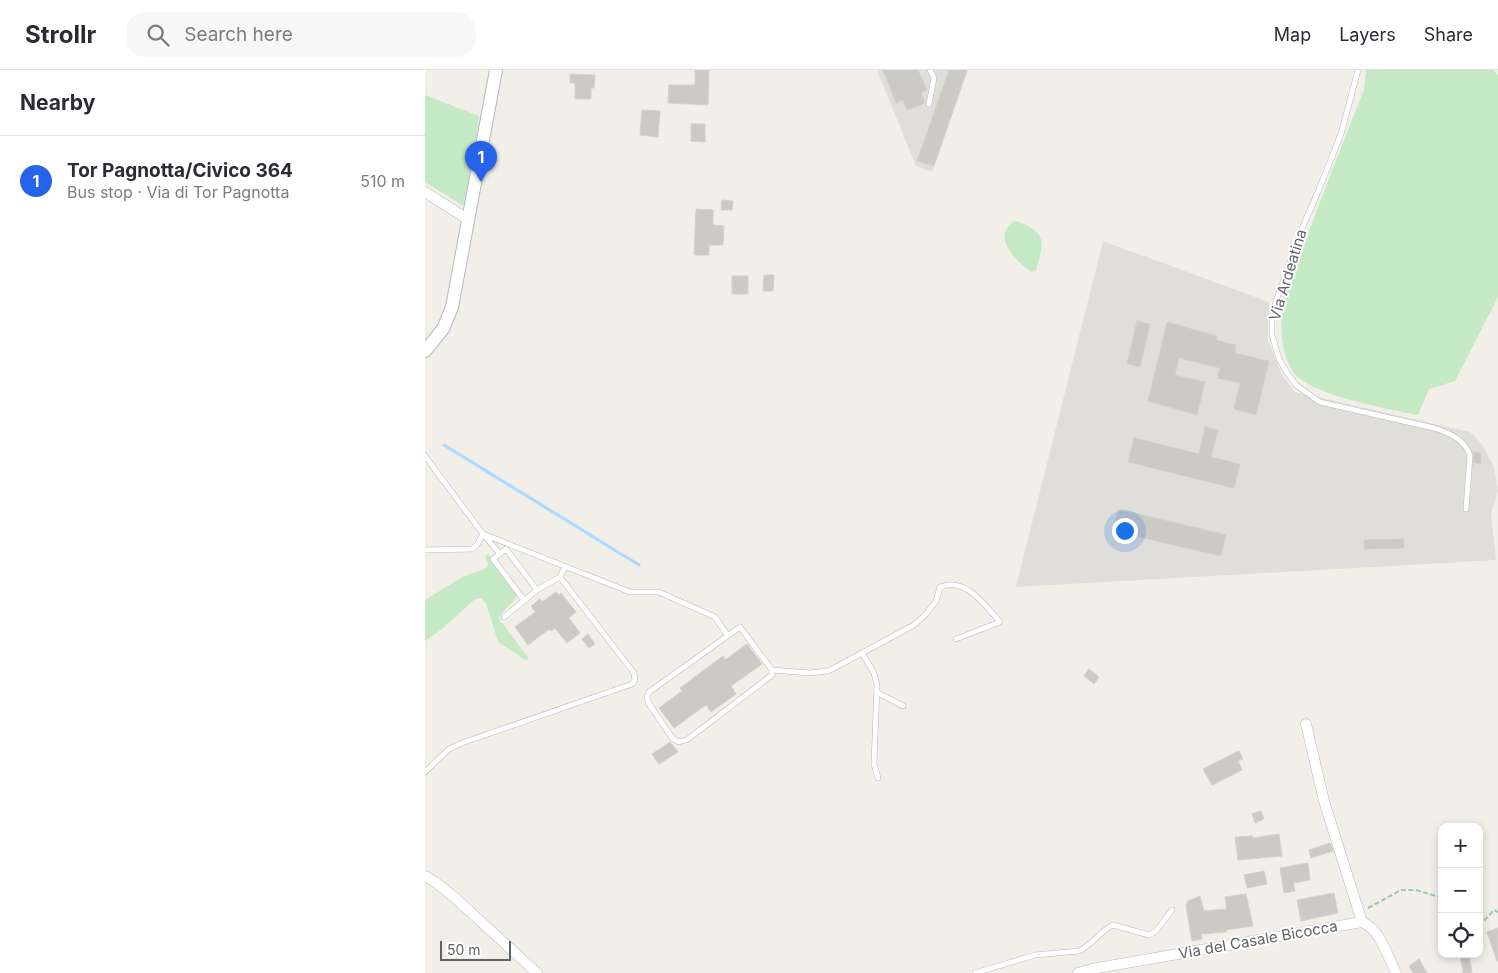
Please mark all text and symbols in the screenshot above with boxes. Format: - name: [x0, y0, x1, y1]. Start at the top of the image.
- search box: [126, 12, 476, 57]
- text: Strollr: [25, 20, 96, 49]
- icon: search: [144, 21, 172, 49]
- text: Search here: [184, 23, 293, 46]
- text: Map: [1274, 24, 1311, 45]
- text: Layers: [1339, 24, 1396, 45]
- text: Share: [1424, 24, 1473, 45]
- text: Nearby: [20, 90, 95, 115]
- pin: 1: [465, 141, 497, 182]
- text: Tor Pagnotta/Civico 364: [67, 159, 293, 182]
- text: 1: [33, 171, 39, 191]
- text: 510 m: [360, 171, 405, 191]
- text: Bus stop · Via di Tor Pagnotta: [67, 182, 289, 202]
- street label: Via Ardeatina: [1265, 227, 1310, 323]
- your location: [1112, 518, 1138, 544]
- map controls: [1438, 823, 1483, 958]
- button: +: [1438, 823, 1483, 868]
- button: −: [1438, 868, 1483, 913]
- button: locate: [1438, 913, 1483, 958]
- street label: Via del Casale Bicocca: [1177, 916, 1339, 963]
- scale bar: [440, 938, 511, 961]
- text: 50 m: [447, 941, 481, 958]

